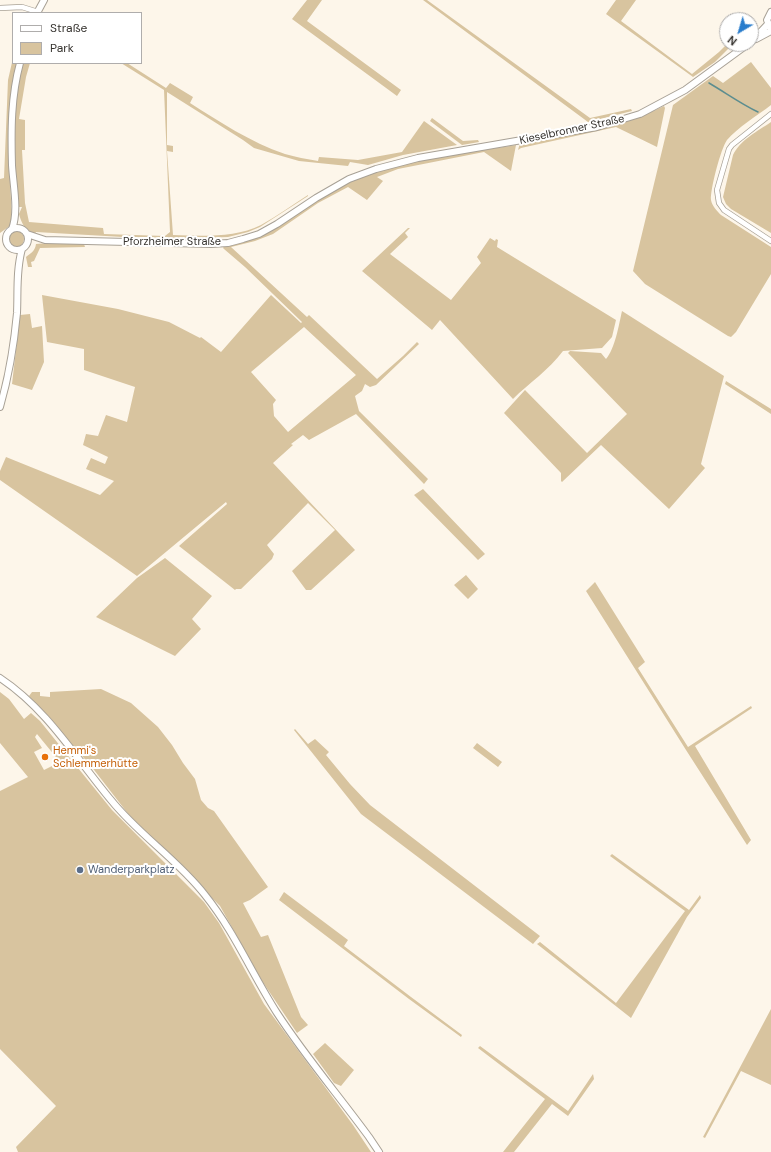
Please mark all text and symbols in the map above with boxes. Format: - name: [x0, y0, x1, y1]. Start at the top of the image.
- legend: [12, 12, 142, 64]
- north arrow: [719, 12, 759, 52]
- text: Straße: [50, 20, 87, 36]
- text: N: [725, 33, 740, 49]
- text: Park: [50, 40, 74, 56]
- street label: Kieselbronner Straße: [518, 112, 626, 148]
- street label: Pforzheimer Straße: [123, 235, 221, 249]
- place label: Hemmi's Schlemmerhütte: [53, 744, 138, 770]
- marker: Hemmi's Schlemmerhütte: [40, 752, 50, 762]
- place label: Wanderparkplatz: [88, 863, 175, 877]
- marker: Wanderparkplatz: [75, 865, 85, 875]

